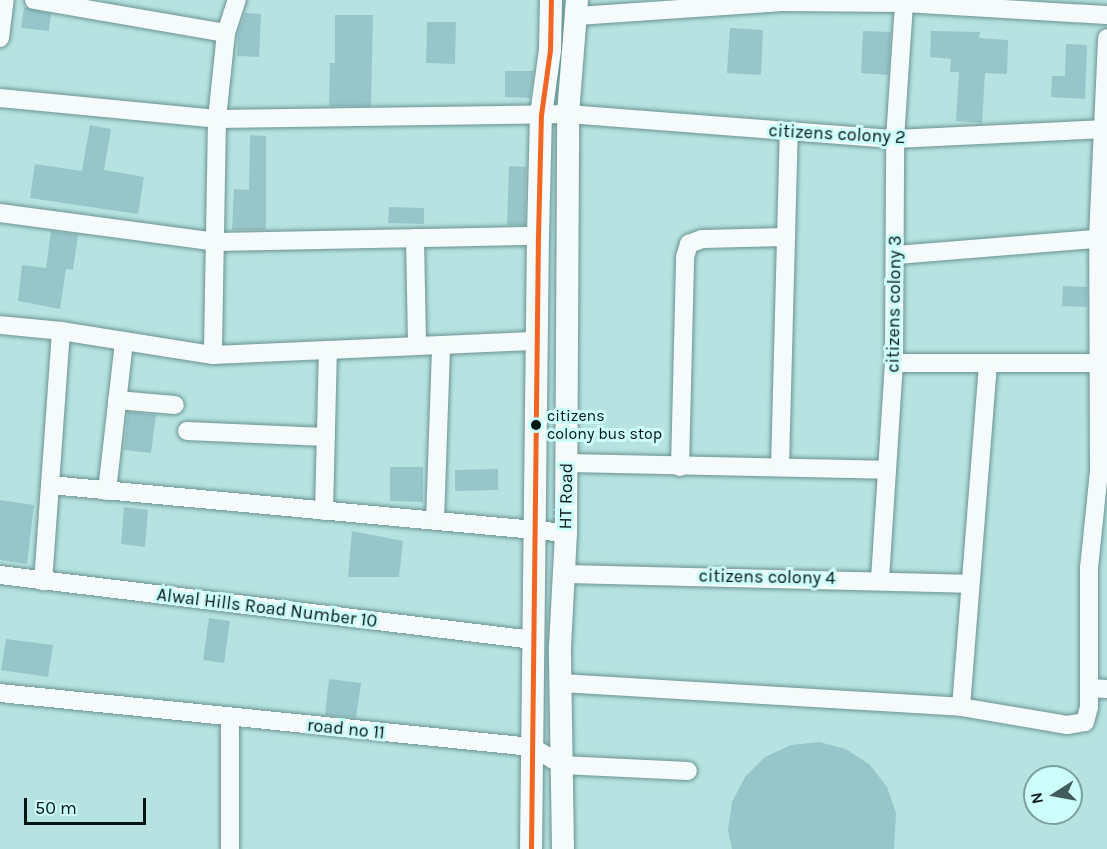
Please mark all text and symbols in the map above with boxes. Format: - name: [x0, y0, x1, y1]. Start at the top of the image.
- street label: citizens colony 2: [768, 120, 906, 148]
- street label: citizens colony 3: [882, 235, 906, 373]
- place label: citizens colony bus stop: [547, 406, 662, 444]
- marker: citizens colony bus stop: [530, 419, 542, 431]
- street label: HT Road: [555, 462, 577, 530]
- street label: citizens colony 4: [698, 565, 836, 589]
- street label: Alwal Hills Road Number 10: [156, 584, 378, 632]
- street label: road no 11: [306, 714, 386, 744]
- north arrow: [1023, 765, 1083, 825]
- scale bar: [27, 786, 148, 824]
- text: N: [1026, 791, 1047, 806]
- text: 50 m: [35, 797, 77, 819]

